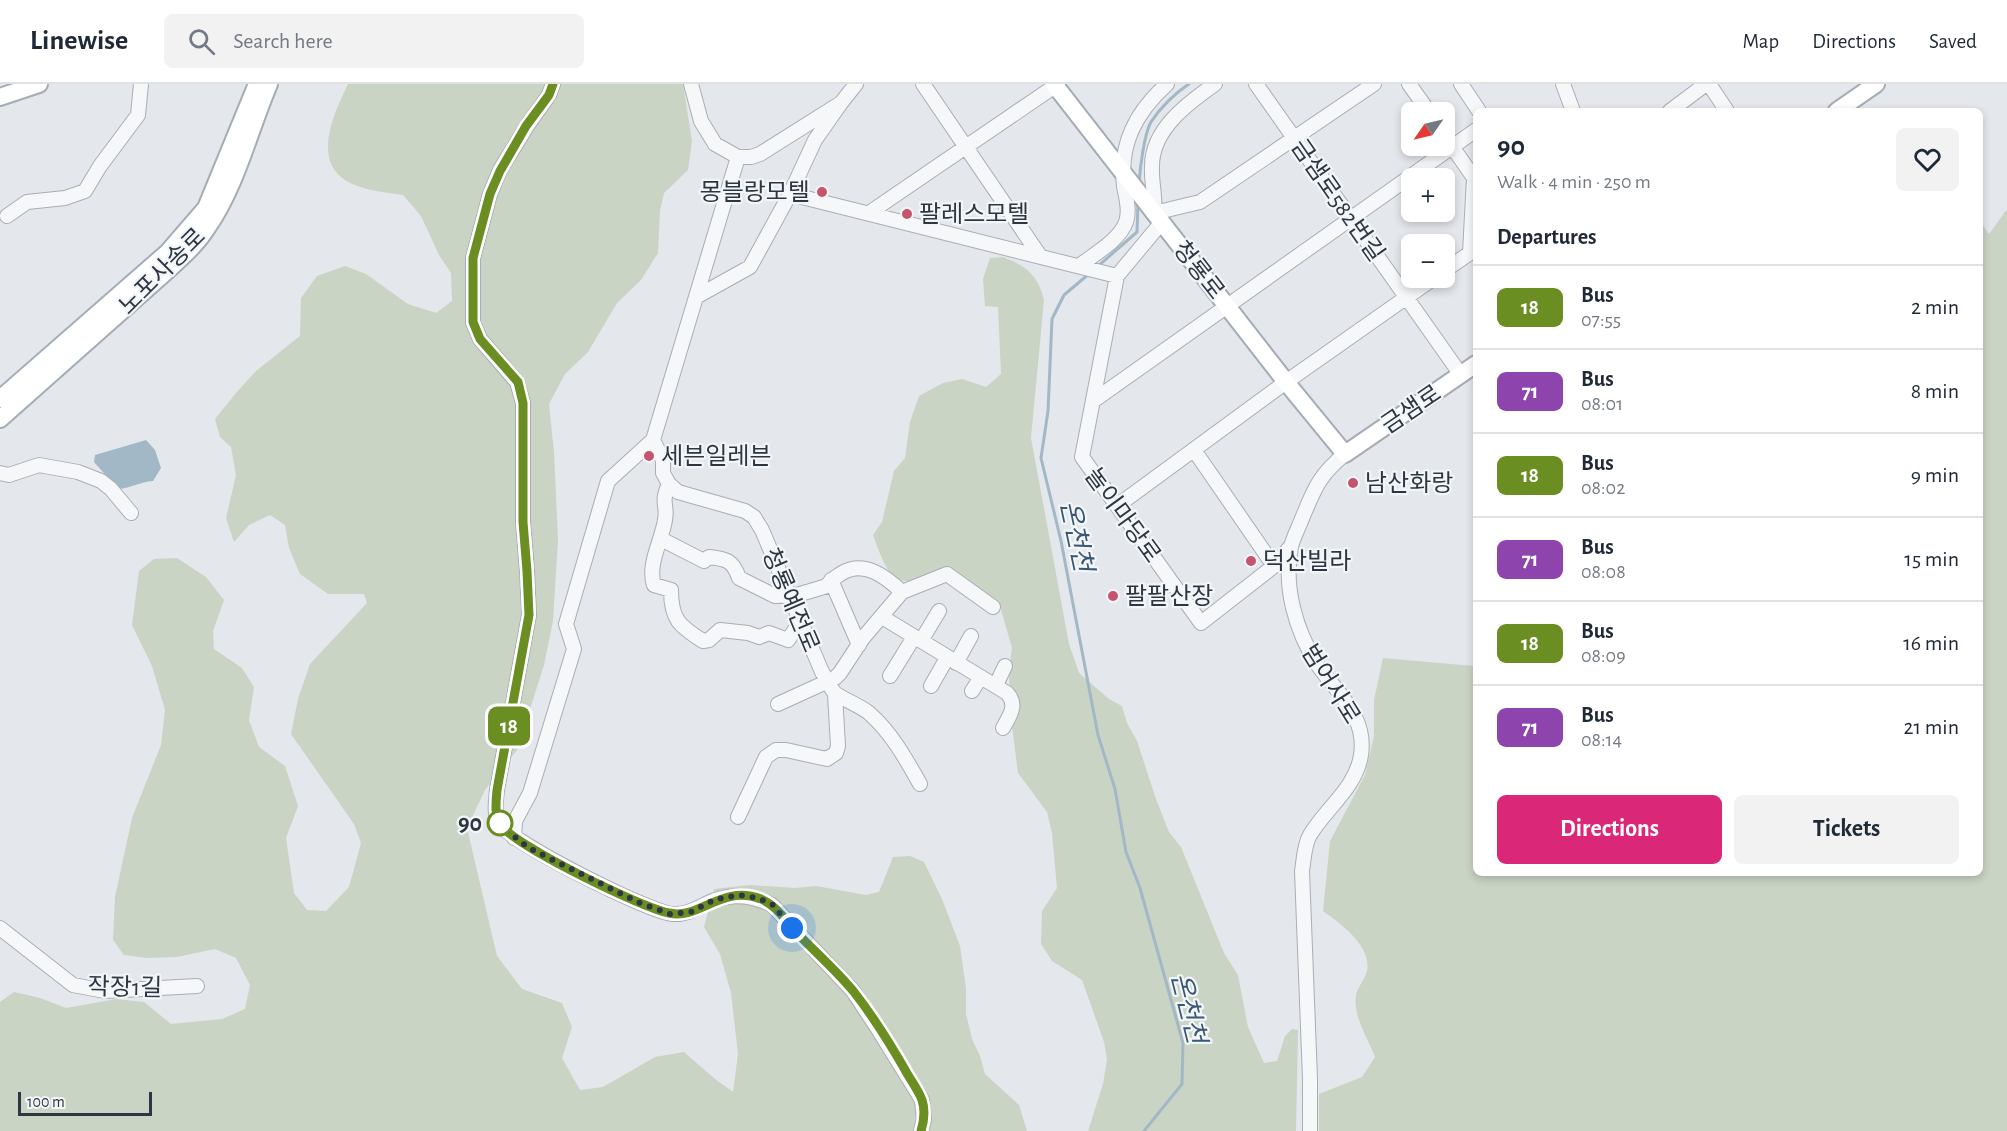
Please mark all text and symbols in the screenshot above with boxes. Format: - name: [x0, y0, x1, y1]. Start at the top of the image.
- search box: [164, 14, 584, 68]
- icon: search: [185, 25, 218, 58]
- text: Linewise: [30, 27, 128, 55]
- text: Search here: [233, 30, 333, 52]
- text: Map: [1743, 31, 1779, 52]
- text: Directions: [1812, 31, 1896, 52]
- text: Saved: [1929, 31, 1977, 52]
- north arrow: [1401, 102, 1455, 156]
- map controls: [1401, 102, 1455, 288]
- button: heart: [1896, 128, 1959, 191]
- text: 90: [1497, 133, 1525, 161]
- street label: 금샘로582번길: [1286, 135, 1389, 266]
- button: +: [1401, 168, 1455, 222]
- text: Walk · 4 min · 250 m: [1497, 172, 1651, 192]
- place label: 몽블랑모텔: [700, 180, 810, 205]
- marker: 몽블랑모텔: [815, 185, 829, 199]
- place label: 팔레스모텔: [919, 202, 1029, 227]
- marker: 팔레스모텔: [900, 207, 914, 221]
- street label: 노포사송로: [114, 223, 210, 319]
- text: Departures: [1497, 226, 1597, 248]
- button: −: [1401, 234, 1455, 288]
- street label: 청룡로: [1168, 237, 1229, 304]
- text: Bus: [1581, 284, 1614, 306]
- text: 2 min: [1911, 296, 1959, 318]
- text: 18: [1521, 297, 1539, 318]
- text: 07:55: [1581, 310, 1621, 330]
- text: Bus: [1581, 368, 1614, 390]
- text: 8 min: [1911, 380, 1959, 402]
- street label: 금샘로: [1377, 381, 1446, 438]
- text: 71: [1522, 381, 1538, 402]
- text: 08:01: [1581, 394, 1623, 414]
- place label: 세븐일레븐: [661, 444, 771, 469]
- marker: 세븐일레븐: [642, 449, 656, 463]
- text: Bus: [1581, 452, 1614, 474]
- street label: 놀이마당로: [1080, 463, 1165, 567]
- text: 9 min: [1911, 464, 1959, 486]
- text: 18: [1521, 465, 1539, 486]
- place label: 남산화랑: [1365, 471, 1453, 496]
- marker: 남산화랑: [1346, 476, 1360, 490]
- text: 08:02: [1581, 478, 1625, 498]
- water label: 온천천: [1056, 498, 1098, 577]
- text: Bus: [1581, 536, 1614, 558]
- street label: 청룡예전로: [757, 544, 824, 656]
- text: 15 min: [1904, 548, 1959, 570]
- place label: 덕산빌라: [1263, 549, 1351, 574]
- text: 71: [1522, 549, 1538, 570]
- marker: 덕산빌라: [1244, 554, 1258, 568]
- text: 08:08: [1581, 562, 1626, 582]
- place label: 팔팔산장: [1125, 583, 1213, 609]
- marker: 팔팔산장: [1106, 589, 1120, 603]
- text: Bus: [1581, 620, 1614, 642]
- text: 16 min: [1903, 632, 1959, 654]
- text: 18: [1521, 633, 1539, 654]
- street label: 범어사로: [1297, 640, 1365, 728]
- text: 08:09: [1581, 646, 1626, 666]
- text: Bus: [1581, 704, 1614, 726]
- line badge: 18: [482, 706, 536, 746]
- text: 18: [500, 716, 518, 737]
- text: 21 min: [1904, 716, 1959, 738]
- text: 71: [1522, 717, 1538, 738]
- text: 08:14: [1581, 730, 1622, 750]
- button: Directions: [1497, 795, 1722, 864]
- button: Tickets: [1734, 795, 1959, 864]
- marker: 90: [487, 810, 513, 836]
- place label: 90: [458, 812, 482, 836]
- your location: [777, 913, 807, 943]
- water label: 온천천: [1167, 970, 1211, 1049]
- street label: 작장1길: [88, 973, 162, 1001]
- scale bar: [18, 1089, 152, 1116]
- text: 100 m: [27, 1094, 65, 1110]

